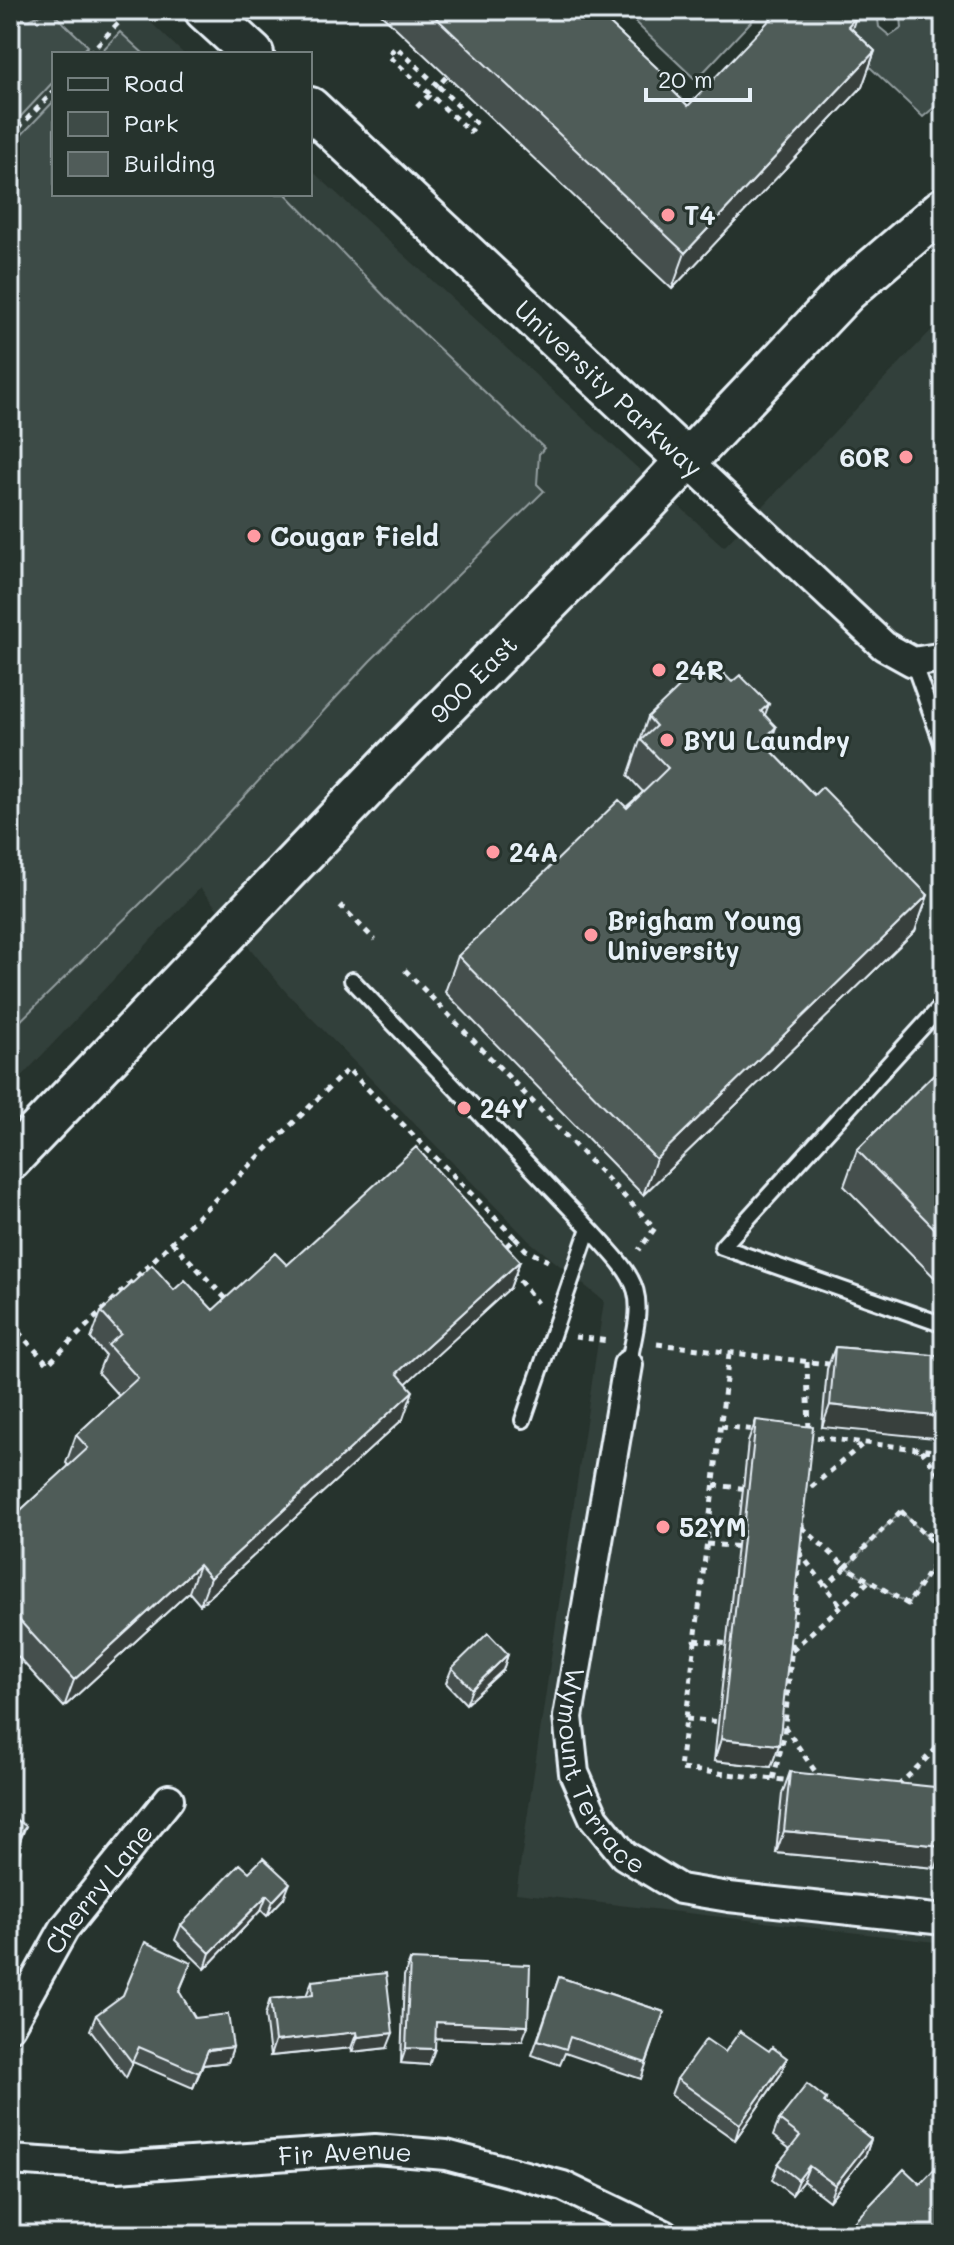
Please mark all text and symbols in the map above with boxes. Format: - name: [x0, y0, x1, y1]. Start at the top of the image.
- legend: [52, 52, 312, 196]
- scale bar: [646, 52, 750, 102]
- text: 20 m: [658, 63, 713, 94]
- text: Road: [124, 67, 184, 98]
- text: Park: [124, 107, 178, 138]
- text: Building: [124, 147, 215, 178]
- place label: T4: [684, 198, 716, 232]
- marker: T4: [659, 206, 677, 224]
- street label: University Parkway: [508, 292, 710, 484]
- place label: 60R: [840, 440, 890, 474]
- marker: 60R: [897, 448, 915, 466]
- place label: Cougar Field: [270, 519, 439, 553]
- marker: Cougar Field: [245, 527, 263, 545]
- street label: 900 East: [422, 627, 524, 730]
- place label: 24R: [675, 653, 724, 687]
- marker: 24R: [650, 661, 668, 679]
- place label: BYU Laundry: [683, 723, 850, 757]
- marker: BYU Laundry: [658, 731, 676, 749]
- place label: 24A: [509, 835, 558, 869]
- marker: 24A: [484, 843, 502, 861]
- place label: Brigham Young University: [607, 903, 802, 967]
- marker: Brigham Young University: [582, 926, 600, 944]
- place label: 24Y: [480, 1091, 528, 1125]
- marker: 24Y: [455, 1099, 473, 1117]
- place label: 52YM: [679, 1510, 747, 1544]
- marker: 52YM: [654, 1518, 672, 1536]
- street label: Wymount Terrace: [550, 1665, 652, 1881]
- street label: Cherry Lane: [37, 1816, 160, 1960]
- street label: Fir Avenue: [277, 2132, 413, 2173]

